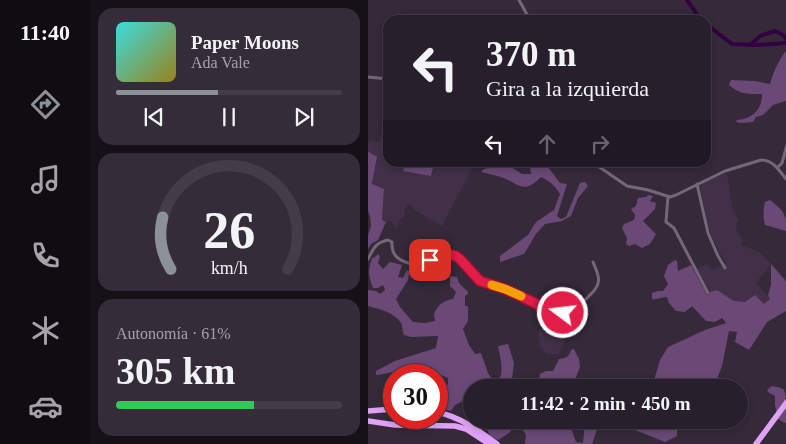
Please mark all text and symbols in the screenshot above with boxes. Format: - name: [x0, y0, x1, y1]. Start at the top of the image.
- text: 11:40: [20, 20, 70, 45]
- text: Paper Moons: [191, 32, 299, 53]
- icon: left: [403, 35, 468, 100]
- text: 370 m: [486, 35, 576, 74]
- text: Ada Vale: [191, 54, 250, 71]
- text: Gira a la izquierda: [486, 76, 649, 101]
- icon: directions: [28, 87, 63, 122]
- icon: previous: [140, 103, 168, 131]
- icon: pause: [215, 103, 243, 131]
- icon: next: [290, 103, 318, 131]
- icon: left: [480, 130, 508, 158]
- icon: ahead: [533, 130, 561, 158]
- icon: right: [586, 130, 614, 158]
- icon: music: [28, 162, 63, 197]
- text: 26: [203, 202, 255, 259]
- icon: phone: [28, 238, 63, 273]
- pin: [409, 239, 451, 281]
- icon: arrive: [416, 246, 444, 274]
- text: km/h: [211, 258, 247, 278]
- position arrow: [536, 286, 588, 338]
- icon: climate: [28, 313, 63, 348]
- text: Autonomía · 61%: [116, 325, 231, 342]
- text: 305 km: [116, 350, 235, 392]
- speed limit sign: 30: [383, 364, 448, 429]
- icon: car: [28, 389, 63, 424]
- text: 11:42 · 2 min · 450 m: [521, 393, 690, 414]

